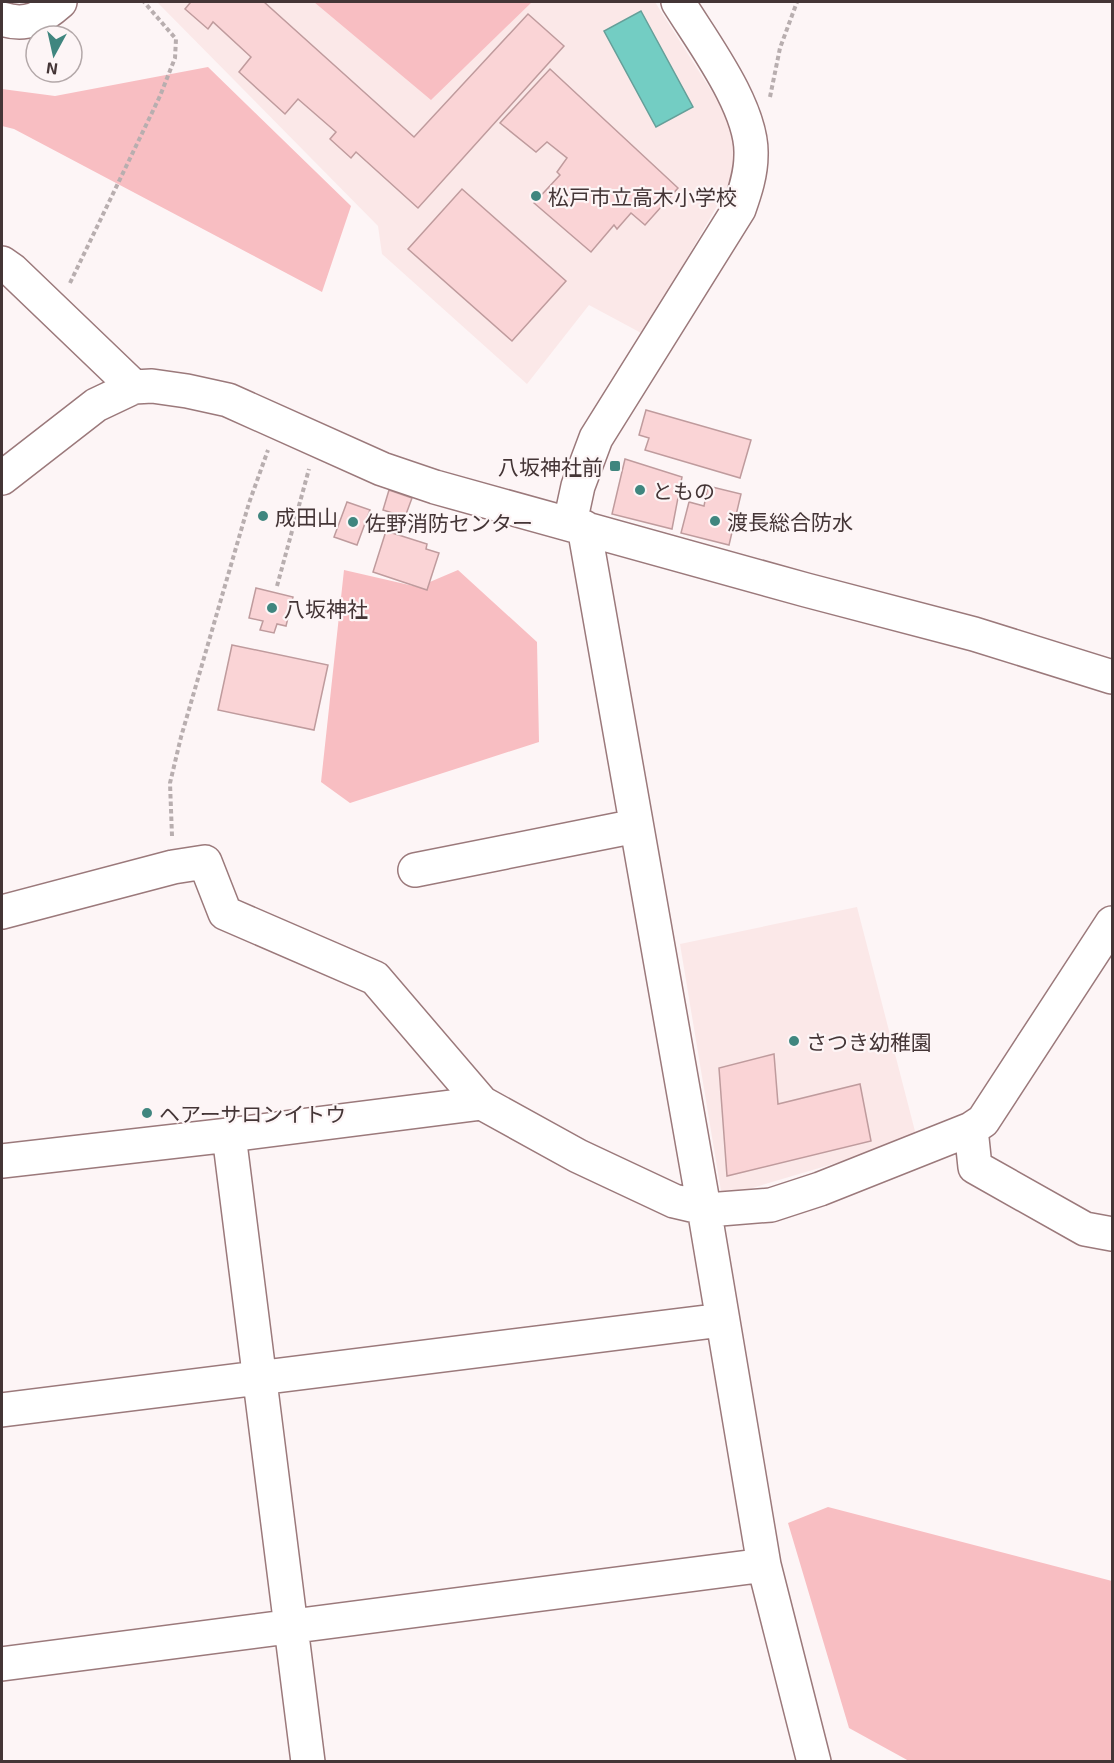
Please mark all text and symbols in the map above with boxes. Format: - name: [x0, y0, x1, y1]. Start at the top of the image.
- north arrow: [24, 24, 84, 84]
- text: N: [45, 59, 59, 80]
- place label: 松戸市立高木小学校: [548, 184, 737, 209]
- marker: 松戸市立高木小学校: [529, 189, 543, 203]
- place label: 八坂神社前: [498, 454, 603, 479]
- marker: 八坂神社前: [608, 459, 622, 473]
- place label: ともの: [652, 478, 715, 503]
- marker: ともの: [633, 483, 647, 497]
- place label: 成田山: [275, 504, 338, 529]
- marker: 成田山: [256, 509, 270, 523]
- place label: 渡長総合防水: [727, 509, 853, 534]
- place label: 佐野消防センター: [365, 510, 533, 535]
- marker: 渡長総合防水: [708, 514, 722, 528]
- marker: 佐野消防センター: [346, 515, 360, 529]
- place label: 八坂神社: [284, 596, 368, 621]
- marker: 八坂神社: [265, 601, 279, 615]
- place label: さつき幼稚園: [806, 1029, 932, 1054]
- marker: さつき幼稚園: [787, 1034, 801, 1048]
- place label: ヘアーサロンイトウ: [159, 1101, 346, 1126]
- marker: ヘアーサロンイトウ: [140, 1106, 154, 1120]

